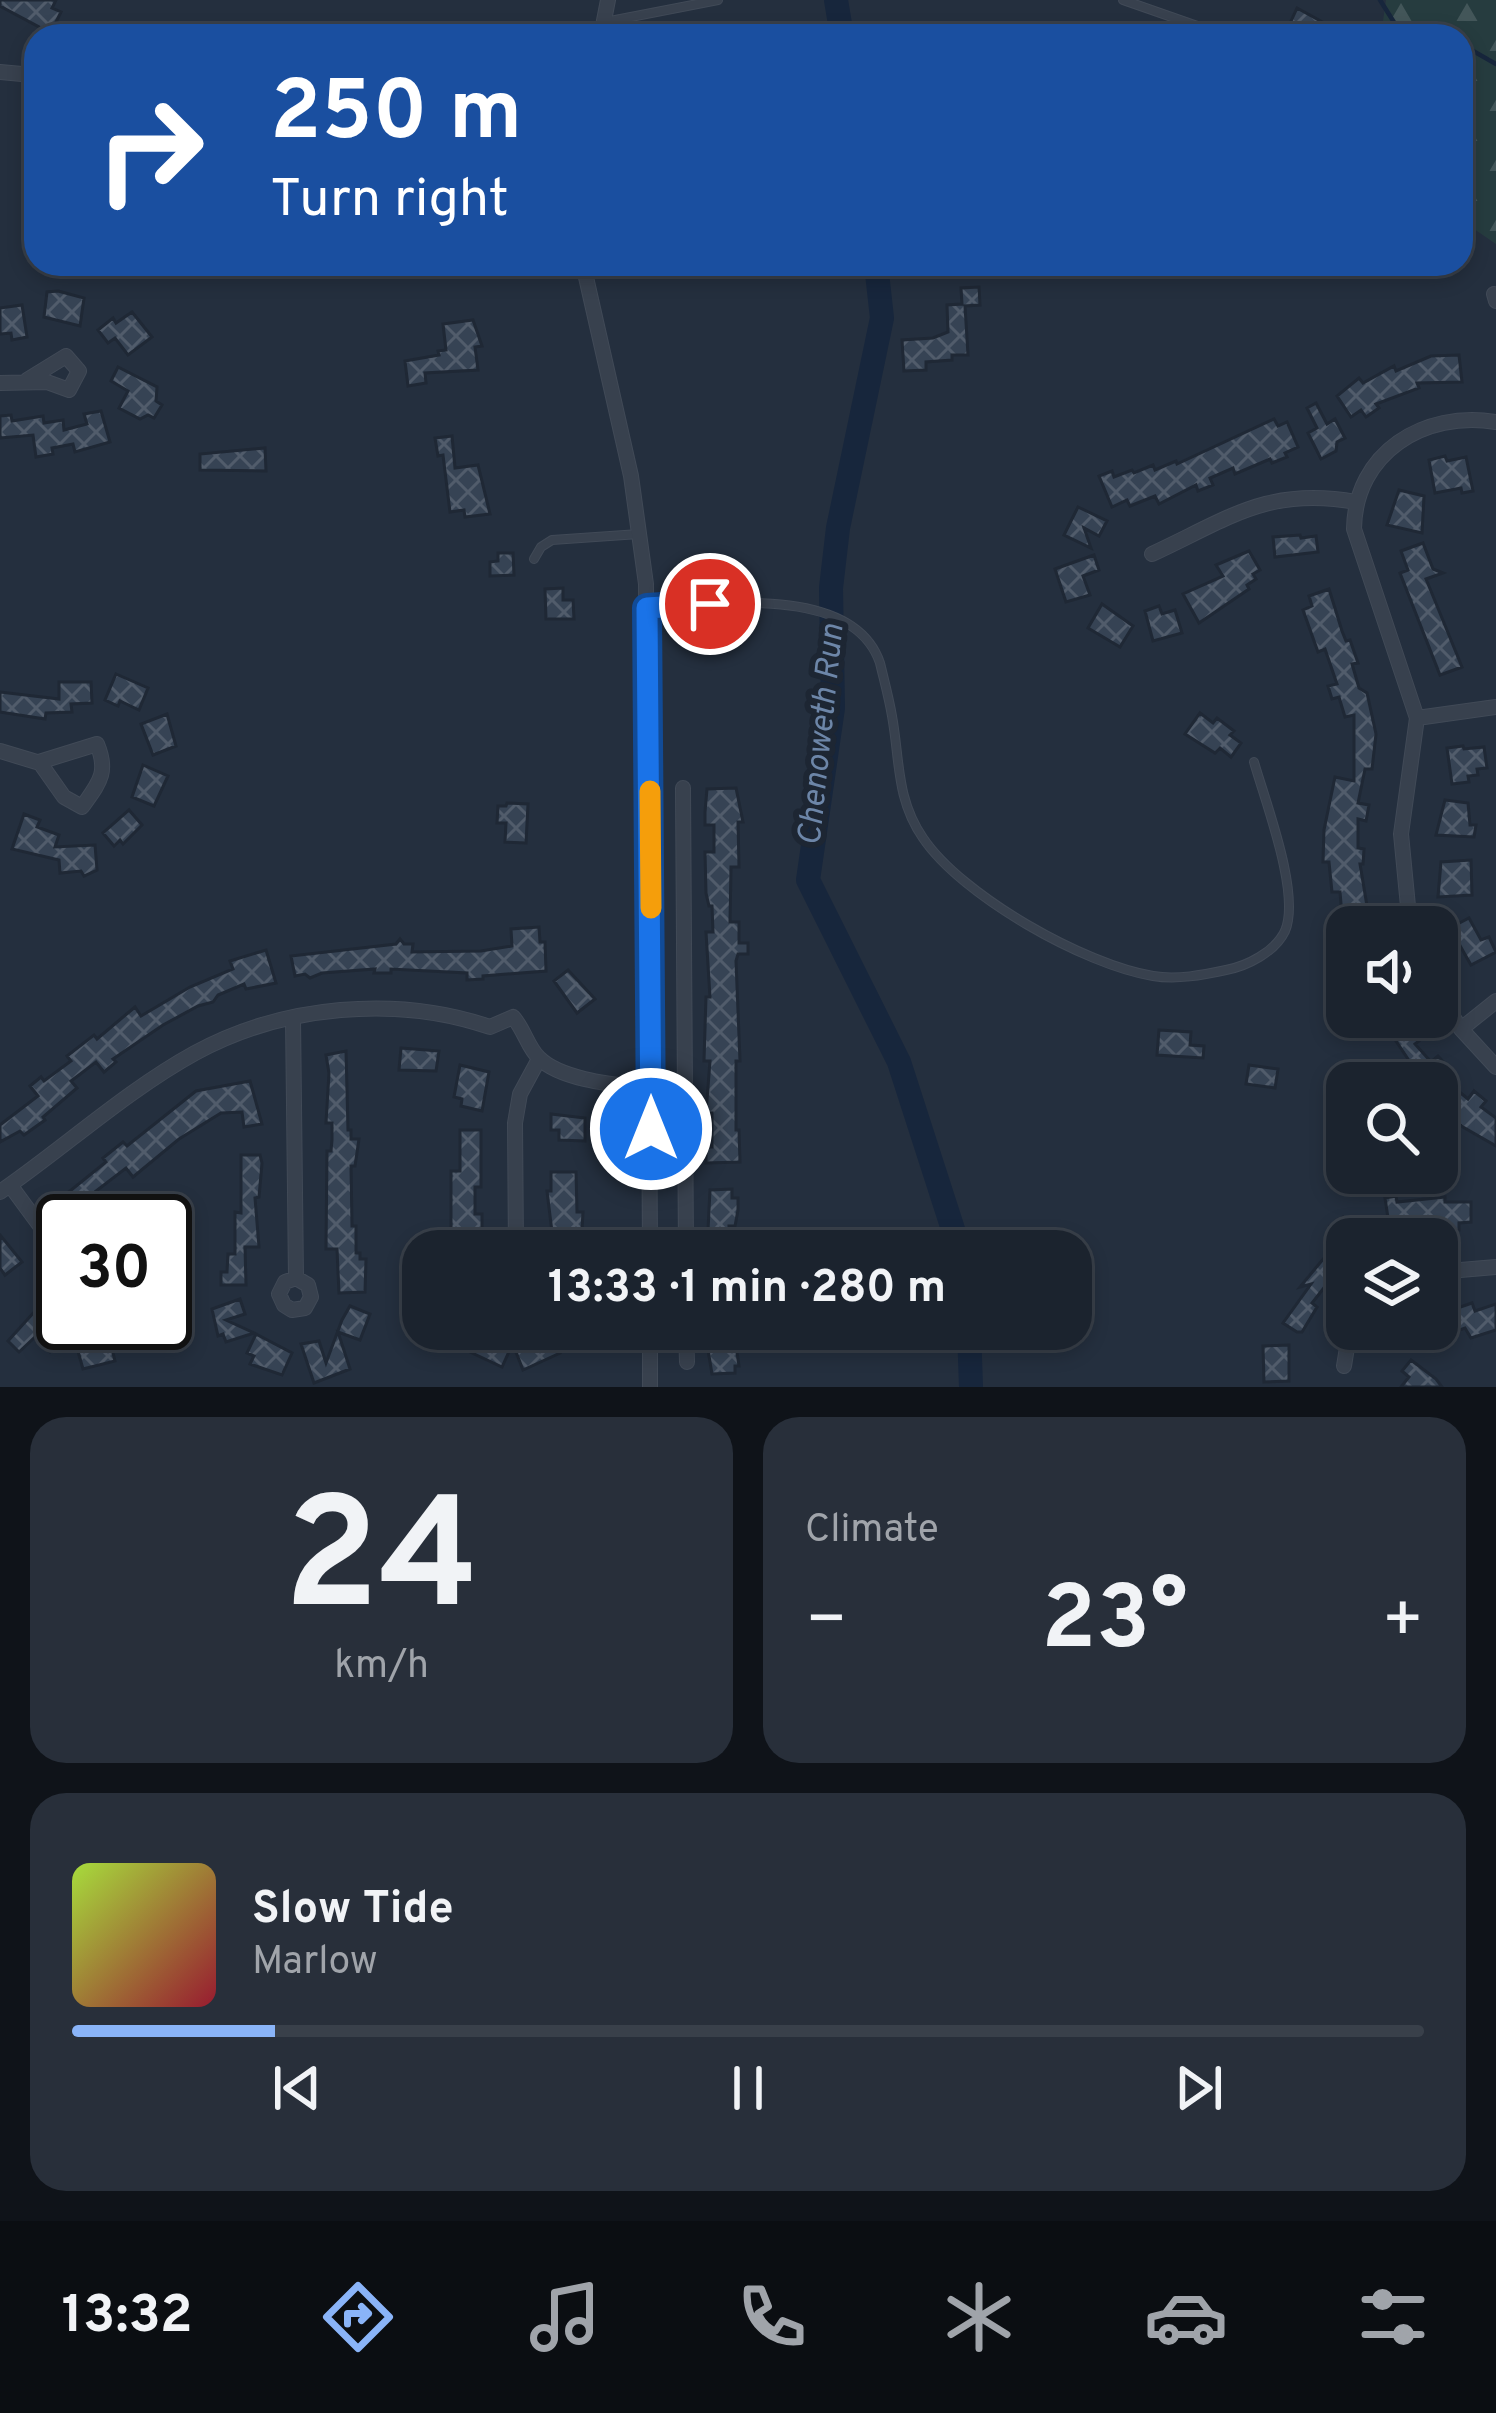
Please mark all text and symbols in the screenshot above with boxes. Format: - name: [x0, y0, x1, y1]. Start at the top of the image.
- text: 250 m: [270, 63, 522, 169]
- icon: right: [72, 72, 228, 228]
- text: Turn right: [270, 167, 509, 236]
- pin: [659, 553, 761, 655]
- icon: arrive: [677, 571, 743, 637]
- water label: Chenoweth Run: [790, 622, 856, 848]
- map controls: [1326, 906, 1458, 1350]
- button: sound: [1326, 906, 1458, 1038]
- button: search: [1326, 1062, 1458, 1194]
- position arrow: [588, 1066, 714, 1192]
- speed limit sign: 30: [36, 1194, 192, 1350]
- button: layers: [1326, 1218, 1458, 1350]
- text: 13:33 · 1 min · 280 m: [548, 1261, 946, 1318]
- text: 24: [284, 1466, 479, 1664]
- text: Climate: [805, 1507, 939, 1556]
- text: 23°: [1041, 1567, 1188, 1680]
- text: −: [805, 1582, 848, 1665]
- text: +: [1381, 1582, 1424, 1665]
- text: km/h: [334, 1643, 429, 1692]
- text: Slow Tide: [252, 1882, 454, 1939]
- text: Marlow: [252, 1939, 378, 1988]
- icon: previous: [264, 2055, 330, 2121]
- icon: pause: [715, 2055, 781, 2121]
- icon: next: [1166, 2055, 1232, 2121]
- icon: directions: [316, 2275, 400, 2359]
- icon: music: [523, 2275, 607, 2359]
- icon: phone: [730, 2275, 814, 2359]
- icon: climate: [937, 2275, 1021, 2359]
- icon: car: [1144, 2275, 1228, 2359]
- icon: filters: [1351, 2275, 1435, 2359]
- text: 13:32: [61, 2283, 193, 2352]

